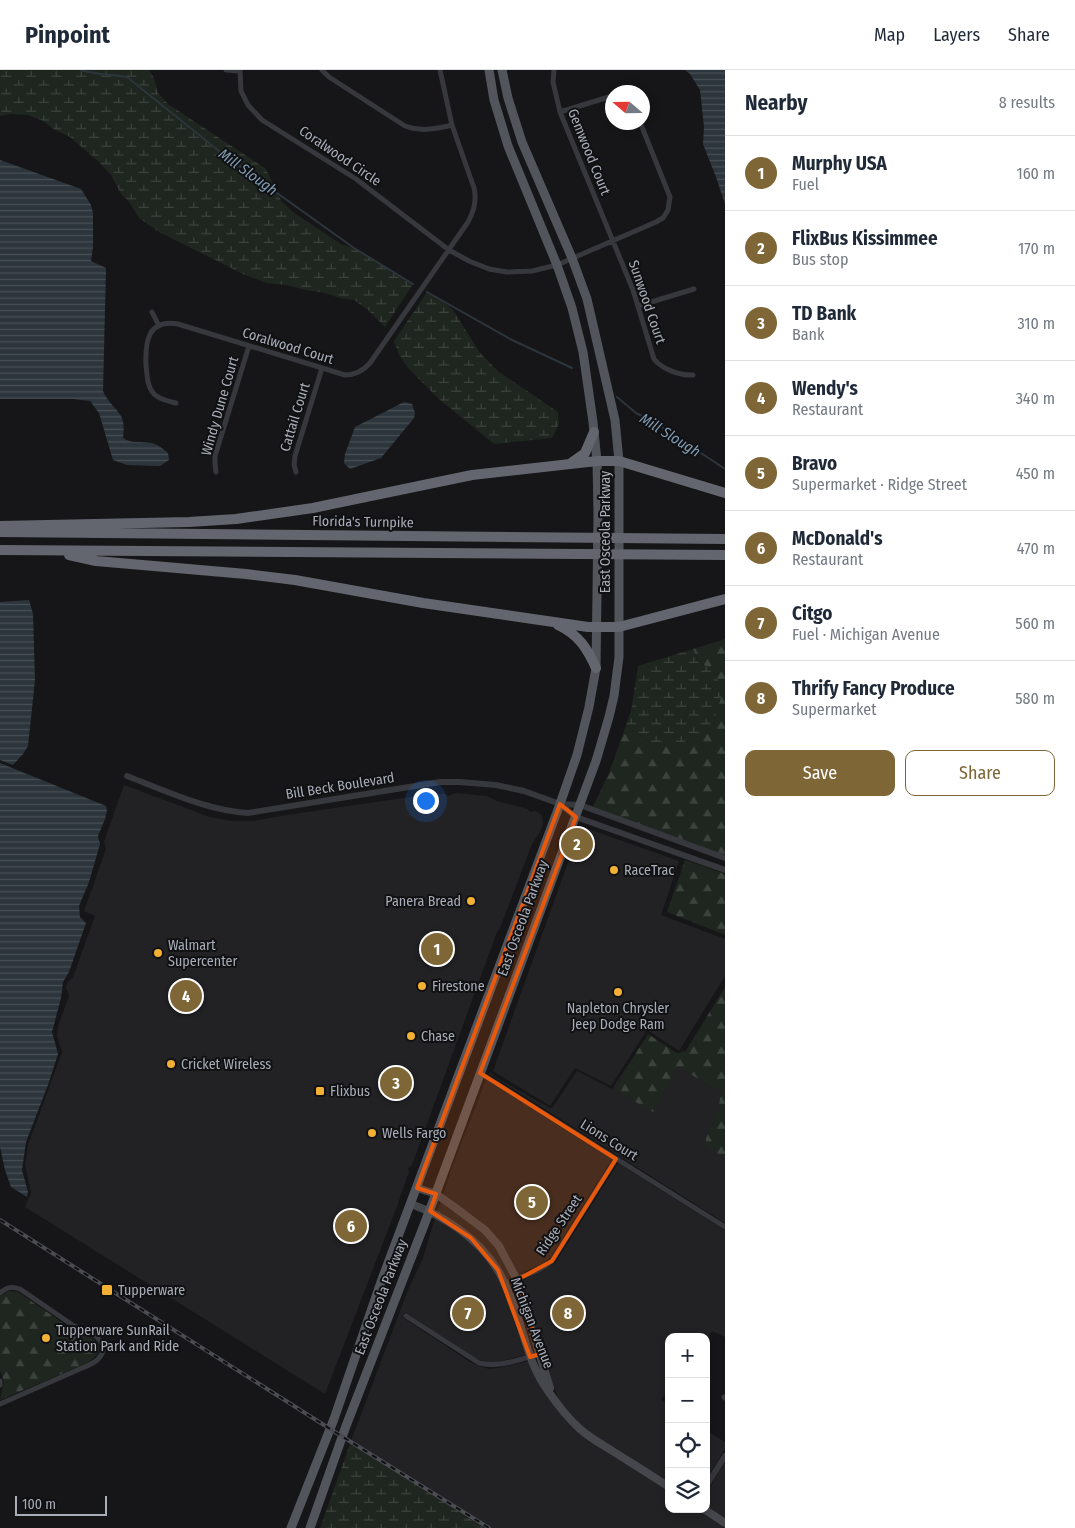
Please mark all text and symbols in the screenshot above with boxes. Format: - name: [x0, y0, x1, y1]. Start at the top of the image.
- text: Pinpoint: [25, 21, 110, 49]
- text: Map: [874, 24, 905, 46]
- text: Layers: [933, 24, 980, 46]
- text: Share: [1008, 24, 1050, 46]
- north arrow: [605, 85, 650, 130]
- text: Nearby: [745, 90, 807, 116]
- text: 8 results: [999, 93, 1055, 112]
- street label: Gemwood Court: [564, 106, 614, 198]
- street label: Coralwood Circle: [296, 122, 384, 190]
- water label: Mill Slough: [215, 145, 281, 199]
- text: Murphy USA: [792, 152, 887, 175]
- text: 1: [758, 164, 764, 183]
- text: 160 m: [1016, 164, 1055, 183]
- text: Fuel: [792, 175, 819, 194]
- text: FlixBus Kissimmee: [792, 227, 938, 250]
- text: 2: [757, 239, 765, 258]
- text: 170 m: [1018, 239, 1055, 258]
- text: Bus stop: [792, 250, 848, 269]
- street label: Sunwood Court: [625, 258, 669, 346]
- text: TD Bank: [792, 302, 856, 325]
- text: 3: [757, 314, 765, 333]
- text: 310 m: [1018, 314, 1055, 333]
- street label: Coralwood Court: [240, 324, 336, 368]
- text: Bank: [792, 325, 824, 344]
- street label: Windy Dune Court: [198, 354, 242, 458]
- text: Wendy's: [792, 377, 858, 400]
- street label: Cattail Court: [276, 380, 314, 454]
- text: 4: [757, 389, 765, 408]
- text: 340 m: [1016, 389, 1055, 408]
- text: Restaurant: [792, 400, 863, 419]
- water label: Mill Slough: [636, 409, 704, 461]
- text: Bravo: [792, 452, 837, 475]
- text: 5: [757, 464, 765, 483]
- text: 450 m: [1016, 464, 1055, 483]
- street label: East Osceola Parkway: [597, 470, 614, 593]
- text: Supermarket · Ridge Street: [792, 475, 967, 494]
- street label: Florida's Turnpike: [312, 513, 414, 531]
- text: McDonald's: [792, 527, 882, 550]
- text: 6: [757, 539, 765, 558]
- text: 470 m: [1017, 539, 1055, 558]
- text: Restaurant: [792, 550, 863, 569]
- text: Citgo: [792, 602, 832, 625]
- text: 7: [758, 614, 764, 633]
- text: 560 m: [1015, 614, 1055, 633]
- text: Fuel · Michigan Avenue: [792, 625, 940, 644]
- text: Thrify Fancy Produce: [792, 677, 955, 700]
- text: 8: [757, 689, 765, 708]
- text: 580 m: [1015, 689, 1055, 708]
- text: Supermarket: [792, 700, 876, 719]
- button: Save: [745, 750, 895, 796]
- button: Share: [905, 750, 1055, 796]
- street label: Bill Beck Boulevard: [284, 769, 396, 803]
- your location: [413, 788, 439, 814]
- pin: 2: [561, 825, 593, 863]
- street label: East Osceola Parkway: [494, 857, 552, 978]
- place label: RaceTrac: [624, 862, 674, 879]
- marker: RaceTrac: [608, 864, 620, 876]
- place label: Panera Bread: [385, 893, 461, 910]
- marker: Panera Bread: [465, 895, 477, 907]
- pin: 1: [421, 930, 453, 968]
- place label: Walmart Supercenter: [168, 937, 237, 970]
- marker: Walmart Supercenter: [152, 947, 164, 959]
- pin: 4: [170, 977, 202, 1015]
- place label: Firestone: [432, 978, 485, 995]
- marker: Firestone: [416, 980, 428, 992]
- marker: Napleton Chrysler Jeep Dodge Ram: [612, 986, 624, 998]
- place label: Napleton Chrysler Jeep Dodge Ram: [567, 1000, 669, 1033]
- place label: Chase: [421, 1028, 455, 1045]
- marker: Chase: [405, 1030, 417, 1042]
- place label: Cricket Wireless: [181, 1056, 271, 1073]
- marker: Cricket Wireless: [165, 1058, 177, 1070]
- pin: 3: [380, 1064, 412, 1102]
- place label: Flixbus: [330, 1083, 370, 1100]
- marker: Flixbus: [314, 1085, 326, 1097]
- street label: Lions Court: [577, 1116, 641, 1165]
- place label: Wells Fargo: [382, 1125, 446, 1142]
- marker: Wells Fargo: [366, 1127, 378, 1139]
- pin: 5: [516, 1183, 548, 1221]
- street label: Ridge Street: [532, 1191, 586, 1259]
- pin: 6: [335, 1207, 367, 1245]
- street label: East Osceola Parkway: [351, 1236, 411, 1357]
- street label: Michigan Avenue: [507, 1275, 557, 1371]
- place label: Tupperware: [118, 1282, 185, 1299]
- marker: Tupperware: [100, 1283, 114, 1297]
- pin: 7: [452, 1294, 484, 1332]
- pin: 8: [552, 1294, 584, 1332]
- place label: Tupperware SunRail Station Park and Ride: [56, 1322, 179, 1355]
- marker: Tupperware SunRail Station Park and Ride: [40, 1332, 52, 1344]
- map controls: [665, 1333, 710, 1513]
- button: +: [665, 1333, 710, 1378]
- button: −: [665, 1378, 710, 1423]
- button: locate: [665, 1423, 710, 1468]
- button: layers: [665, 1468, 710, 1513]
- scale bar: [15, 1493, 108, 1516]
- text: 100 m: [22, 1496, 56, 1513]

